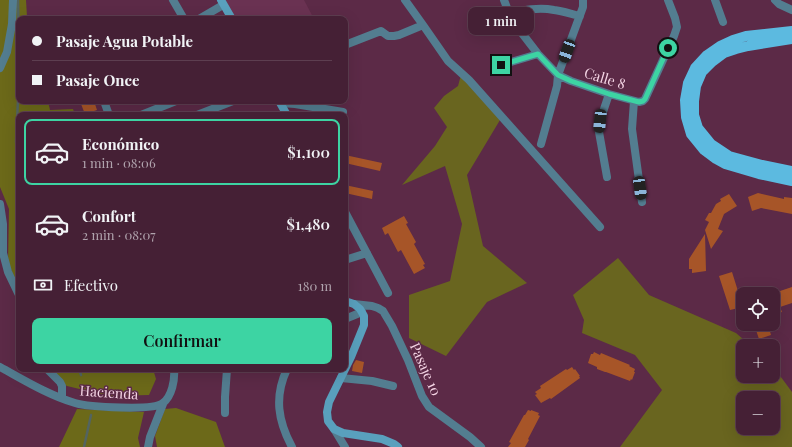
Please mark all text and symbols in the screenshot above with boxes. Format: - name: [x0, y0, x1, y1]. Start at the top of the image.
- callout: 1 min: [468, 7, 534, 35]
- text: 1 min: [485, 12, 517, 29]
- text: Pasaje Agua Potable: [56, 31, 193, 51]
- car: [557, 38, 577, 64]
- route start: [659, 39, 677, 57]
- route end: [492, 56, 510, 74]
- street label: Calle 8: [582, 63, 628, 93]
- text: Pasaje Once: [56, 70, 140, 90]
- car: [593, 108, 607, 134]
- icon: car: [34, 134, 70, 170]
- text: Económico: [82, 134, 159, 154]
- text: $1,100: [287, 142, 330, 162]
- text: 1 min · 08:06: [82, 154, 156, 171]
- car: [632, 175, 648, 201]
- icon: car: [34, 206, 70, 242]
- text: Confort: [82, 206, 136, 226]
- text: $1,480: [287, 214, 330, 234]
- text: 2 min · 08:07: [82, 226, 156, 243]
- icon: cash: [32, 274, 54, 296]
- text: Efectivo: [64, 275, 118, 295]
- text: 180 m: [298, 277, 332, 294]
- map controls: [736, 287, 780, 435]
- button: locate: [736, 287, 780, 331]
- button: Confirmar: [32, 318, 332, 364]
- street label: Pasaje 10: [406, 339, 446, 399]
- button: +: [736, 339, 780, 383]
- street label: Hacienda: [79, 380, 139, 404]
- button: −: [736, 391, 780, 435]

